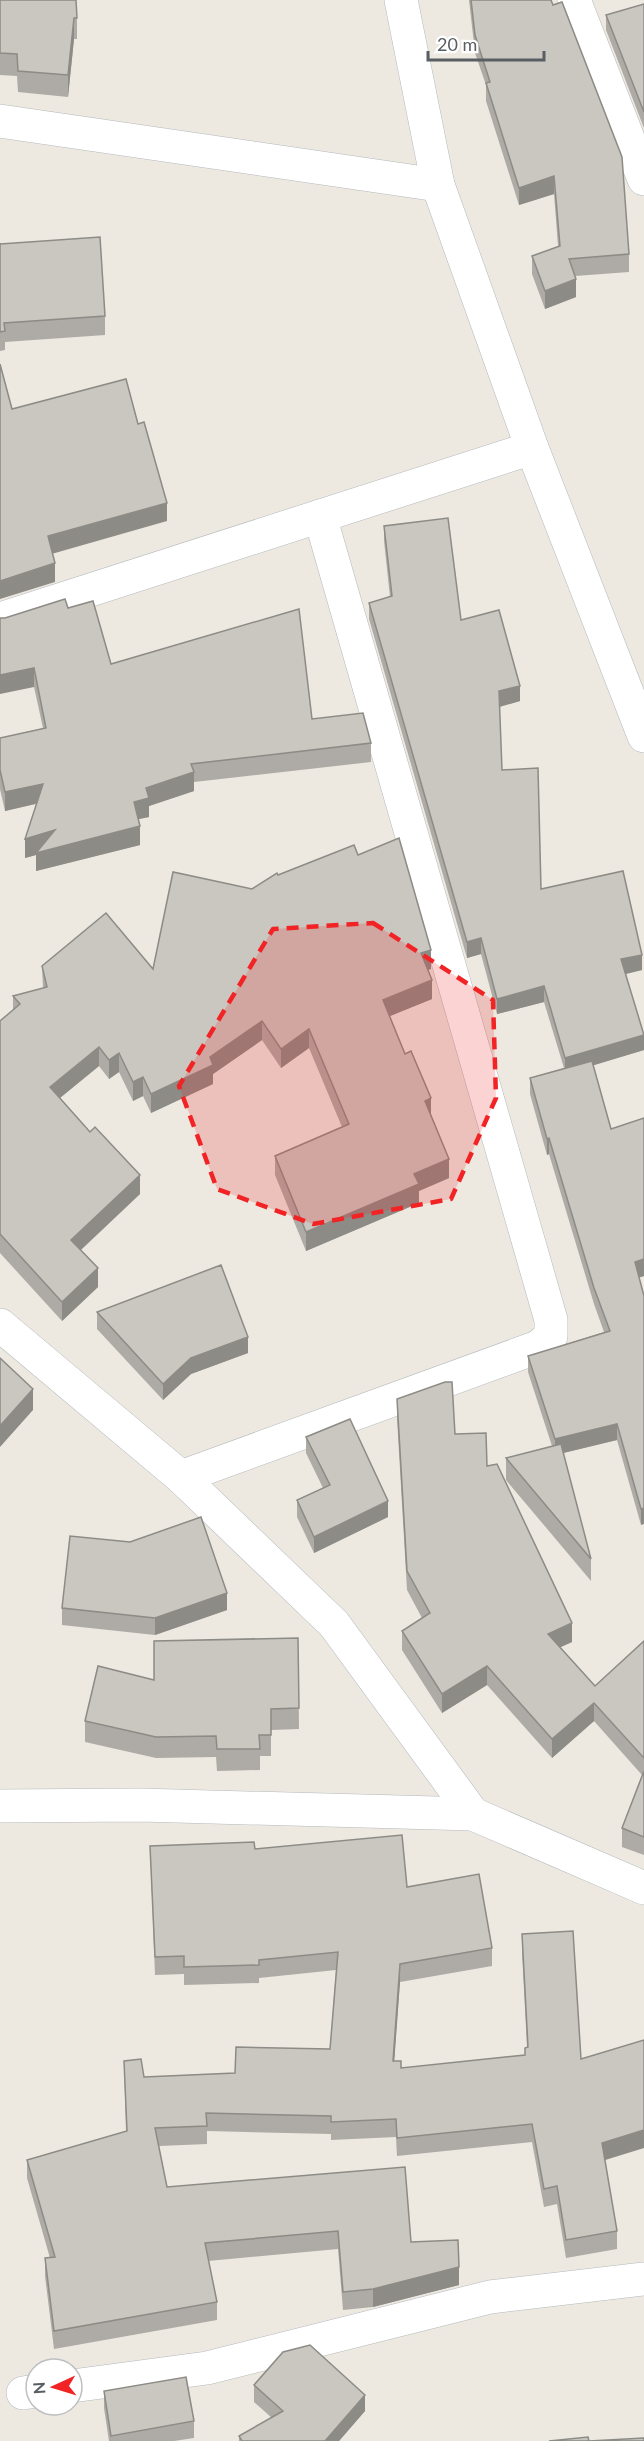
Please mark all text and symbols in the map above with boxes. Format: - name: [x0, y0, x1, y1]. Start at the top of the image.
- scale bar: [428, 24, 544, 62]
- text: 20 m: [437, 33, 477, 55]
- north arrow: [24, 2357, 84, 2417]
- text: N: [29, 2381, 48, 2395]

